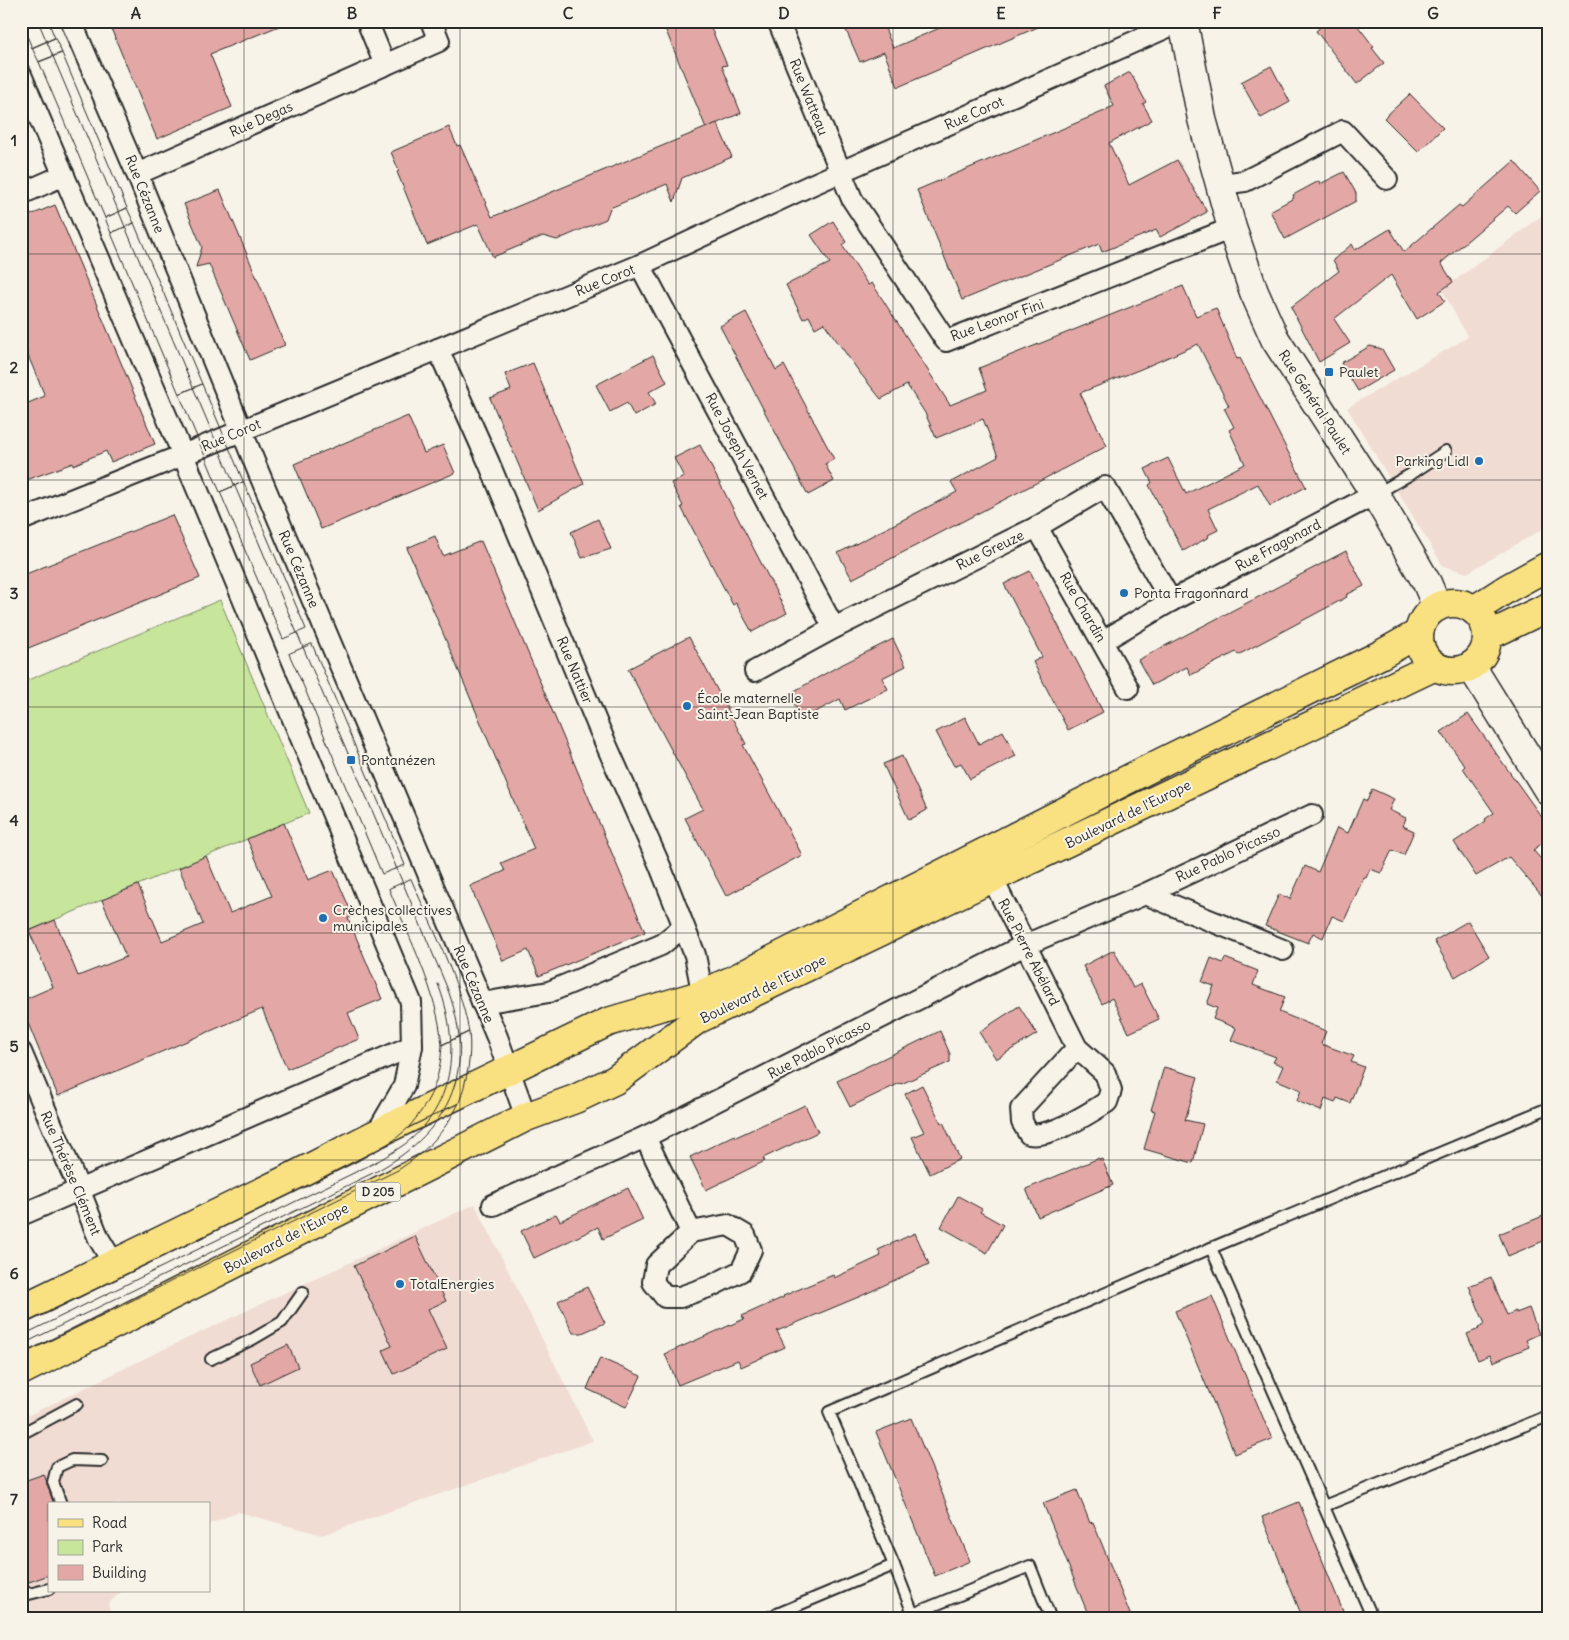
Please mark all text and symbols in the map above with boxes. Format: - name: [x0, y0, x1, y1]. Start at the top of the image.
- text: A: [131, 3, 141, 23]
- text: B: [347, 3, 358, 23]
- text: C: [563, 3, 574, 23]
- text: D: [778, 3, 790, 23]
- text: E: [996, 3, 1006, 23]
- text: F: [1212, 3, 1222, 23]
- text: G: [1427, 3, 1439, 23]
- street label: Rue Watteau: [785, 56, 833, 138]
- street label: Rue Corot: [942, 92, 1007, 134]
- street label: Rue Degas: [227, 97, 295, 141]
- text: 1: [11, 130, 17, 150]
- street label: Rue Cézanne: [121, 152, 169, 236]
- street label: Rue Corot: [573, 260, 638, 300]
- street label: Rue Leonor Fini: [948, 295, 1046, 345]
- street label: Rue Général Paulet: [1275, 346, 1356, 458]
- text: 2: [10, 357, 19, 377]
- place label: Paulet: [1339, 363, 1379, 381]
- marker: Paulet: [1323, 366, 1335, 378]
- street label: Rue Joseph Vernet: [701, 390, 773, 503]
- street label: Rue Corot: [199, 414, 264, 456]
- place label: Parking Lidl: [1396, 452, 1469, 470]
- marker: Parking Lidl: [1473, 455, 1485, 467]
- street label: Rue Fragonard: [1232, 515, 1324, 575]
- street label: Rue Greuze: [953, 526, 1027, 574]
- street label: Rue Cézanne: [275, 527, 323, 611]
- street label: Rue Chardin: [1056, 569, 1110, 645]
- text: 3: [9, 583, 19, 603]
- place label: Ponta Fragonnard: [1134, 584, 1249, 602]
- marker: Ponta Fragonnard: [1118, 587, 1130, 599]
- street label: Rue Nattier: [553, 634, 597, 707]
- place label: École maternelle Saint-Jean Baptiste: [697, 689, 819, 723]
- marker: École maternelle Saint-Jean Baptiste: [681, 700, 693, 712]
- place label: Pontanézen: [361, 751, 435, 769]
- marker: Pontanézen: [345, 754, 357, 766]
- street label: Boulevard de l'Europe: [1062, 776, 1194, 852]
- text: 4: [9, 810, 19, 830]
- street label: Rue Pablo Picasso: [1173, 822, 1283, 886]
- street label: Rue Pierre Abélard: [994, 895, 1064, 1009]
- place label: Crèches collectives municipales: [333, 901, 452, 935]
- marker: Crèches collectives municipales: [317, 912, 329, 924]
- street label: Rue Cézanne: [450, 942, 498, 1026]
- street label: Boulevard de l'Europe: [697, 951, 829, 1027]
- street label: Rue Pablo Picasso: [765, 1015, 874, 1083]
- text: 5: [9, 1036, 19, 1056]
- street label: Rue Thérèse Clément: [37, 1108, 105, 1238]
- road number: D 205: [356, 1182, 400, 1202]
- street label: Boulevard de l'Europe: [221, 1199, 351, 1277]
- text: 6: [9, 1263, 19, 1283]
- place label: TotalEnergies: [410, 1275, 494, 1293]
- marker: TotalEnergies: [394, 1278, 406, 1290]
- text: 7: [10, 1489, 18, 1509]
- legend: [48, 1502, 210, 1592]
- text: Road: [92, 1513, 127, 1532]
- text: Park: [92, 1537, 123, 1556]
- text: Building: [92, 1563, 147, 1582]

